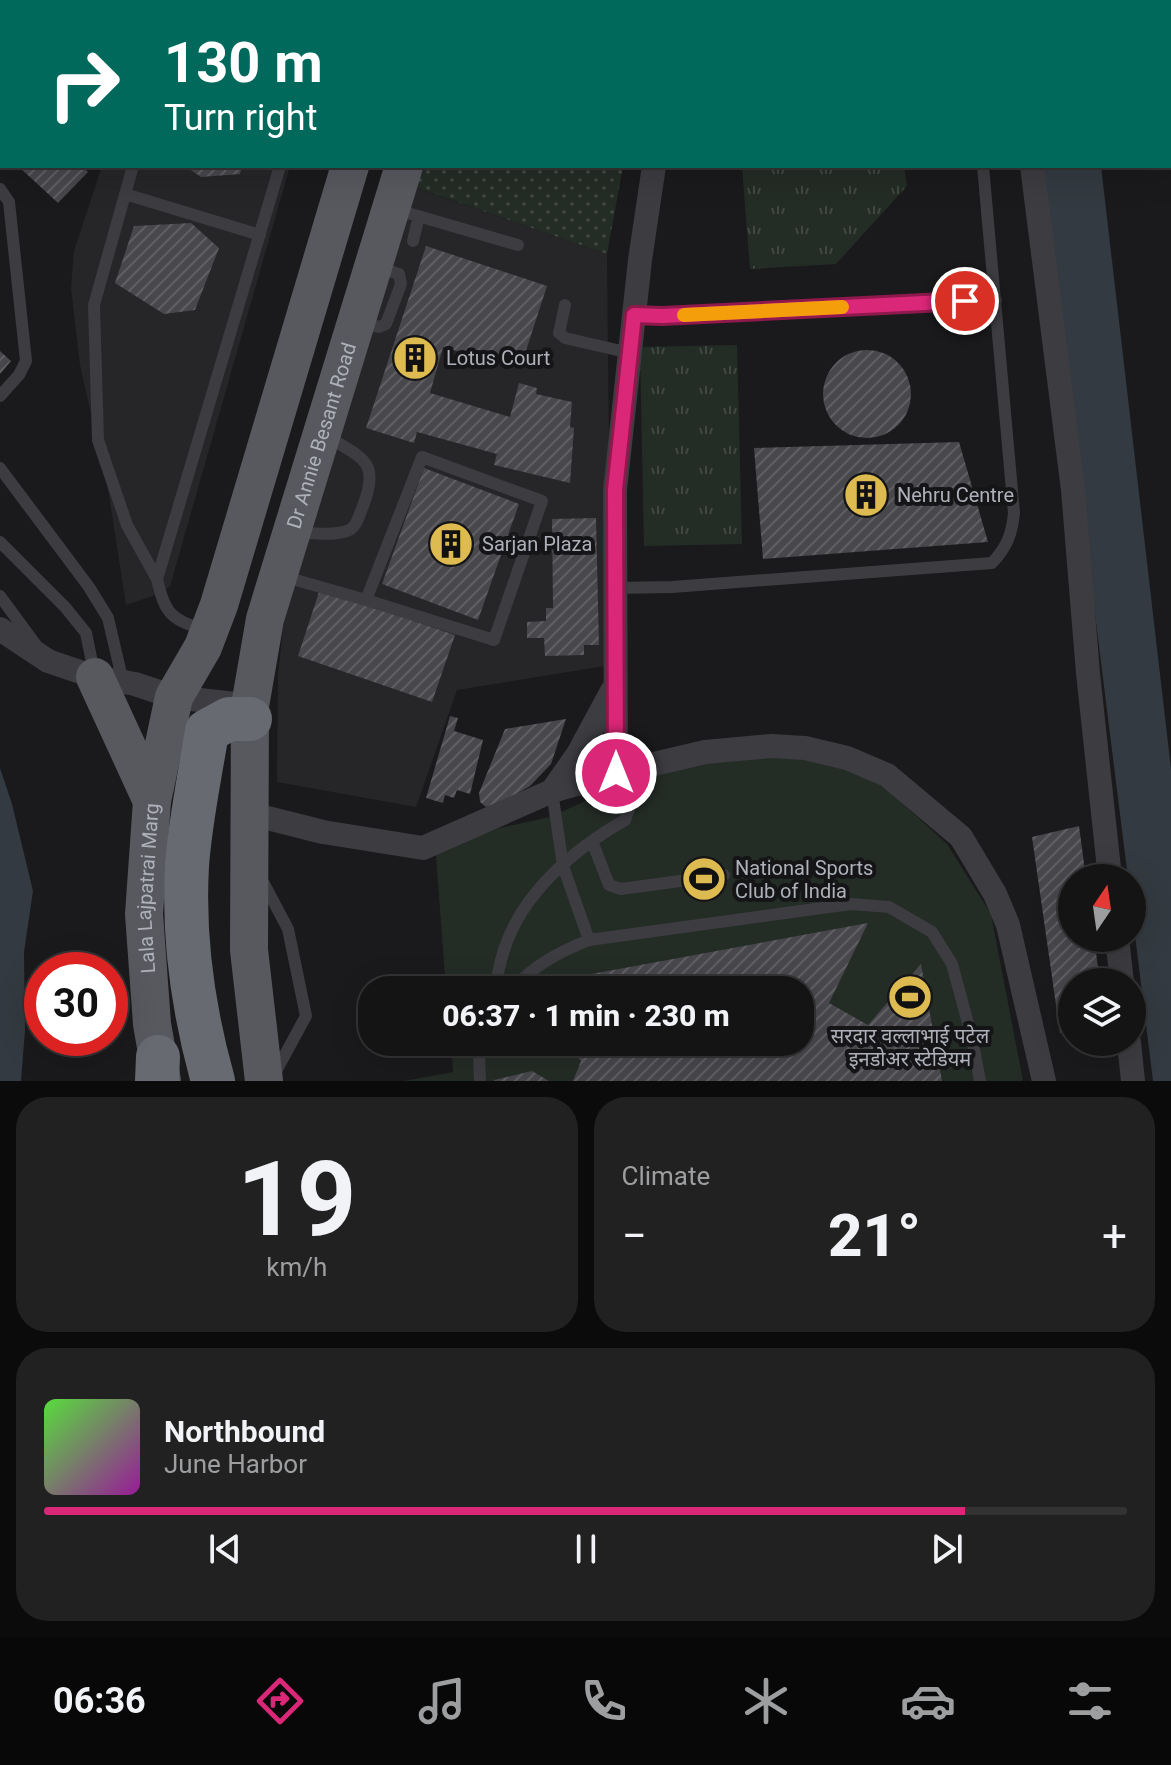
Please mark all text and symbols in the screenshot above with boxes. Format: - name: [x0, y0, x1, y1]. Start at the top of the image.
- text: 130 m: [164, 30, 323, 96]
- icon: right: [32, 32, 136, 136]
- text: Turn right: [164, 97, 317, 139]
- pin: [931, 267, 999, 335]
- icon: arrive: [943, 279, 987, 323]
- building icon: Lotus Court: [391, 334, 439, 382]
- street label: Dr Annie Besant Road: [281, 340, 361, 531]
- place label: Lotus Court: [446, 346, 550, 370]
- building icon: Nehru Centre: [842, 471, 890, 519]
- place label: Nehru Centre: [897, 483, 1014, 507]
- building icon: Sarjan Plaza: [427, 520, 475, 568]
- place label: Sarjan Plaza: [482, 532, 592, 556]
- position arrow: [574, 731, 658, 815]
- street label: Lala Lajpatrai Marg: [132, 802, 164, 974]
- sports icon: National Sports Club of India: [680, 855, 728, 903]
- place label: National Sports Club of India: [735, 856, 873, 903]
- north arrow: [1058, 864, 1146, 952]
- map controls: [1058, 864, 1146, 1056]
- speed limit sign: 30: [24, 952, 128, 1056]
- button: layers: [1058, 968, 1146, 1056]
- sports icon: सरदार वल्लाभाई पटेल इनडोअर स्टेडियम: [886, 973, 934, 1021]
- text: 06:37 · 1 min · 230 m: [442, 998, 730, 1033]
- place label: सरदार वल्लाभाई पटेल इनडोअर स्टेडियम: [831, 1024, 990, 1071]
- text: 19: [237, 1139, 356, 1260]
- text: Climate: [622, 1161, 710, 1191]
- text: 21°: [828, 1200, 921, 1271]
- text: −: [622, 1210, 647, 1262]
- text: +: [1102, 1210, 1127, 1262]
- text: km/h: [266, 1252, 327, 1282]
- text: Northbound: [164, 1414, 325, 1449]
- text: June Harbor: [164, 1449, 307, 1479]
- icon: previous: [203, 1527, 247, 1571]
- icon: pause: [564, 1527, 608, 1571]
- icon: next: [925, 1527, 969, 1571]
- icon: directions: [252, 1673, 308, 1729]
- icon: music: [414, 1673, 470, 1729]
- icon: phone: [576, 1673, 632, 1729]
- icon: climate: [738, 1673, 794, 1729]
- icon: car: [900, 1673, 956, 1729]
- icon: filters: [1062, 1673, 1118, 1729]
- text: 06:36: [53, 1680, 146, 1722]

